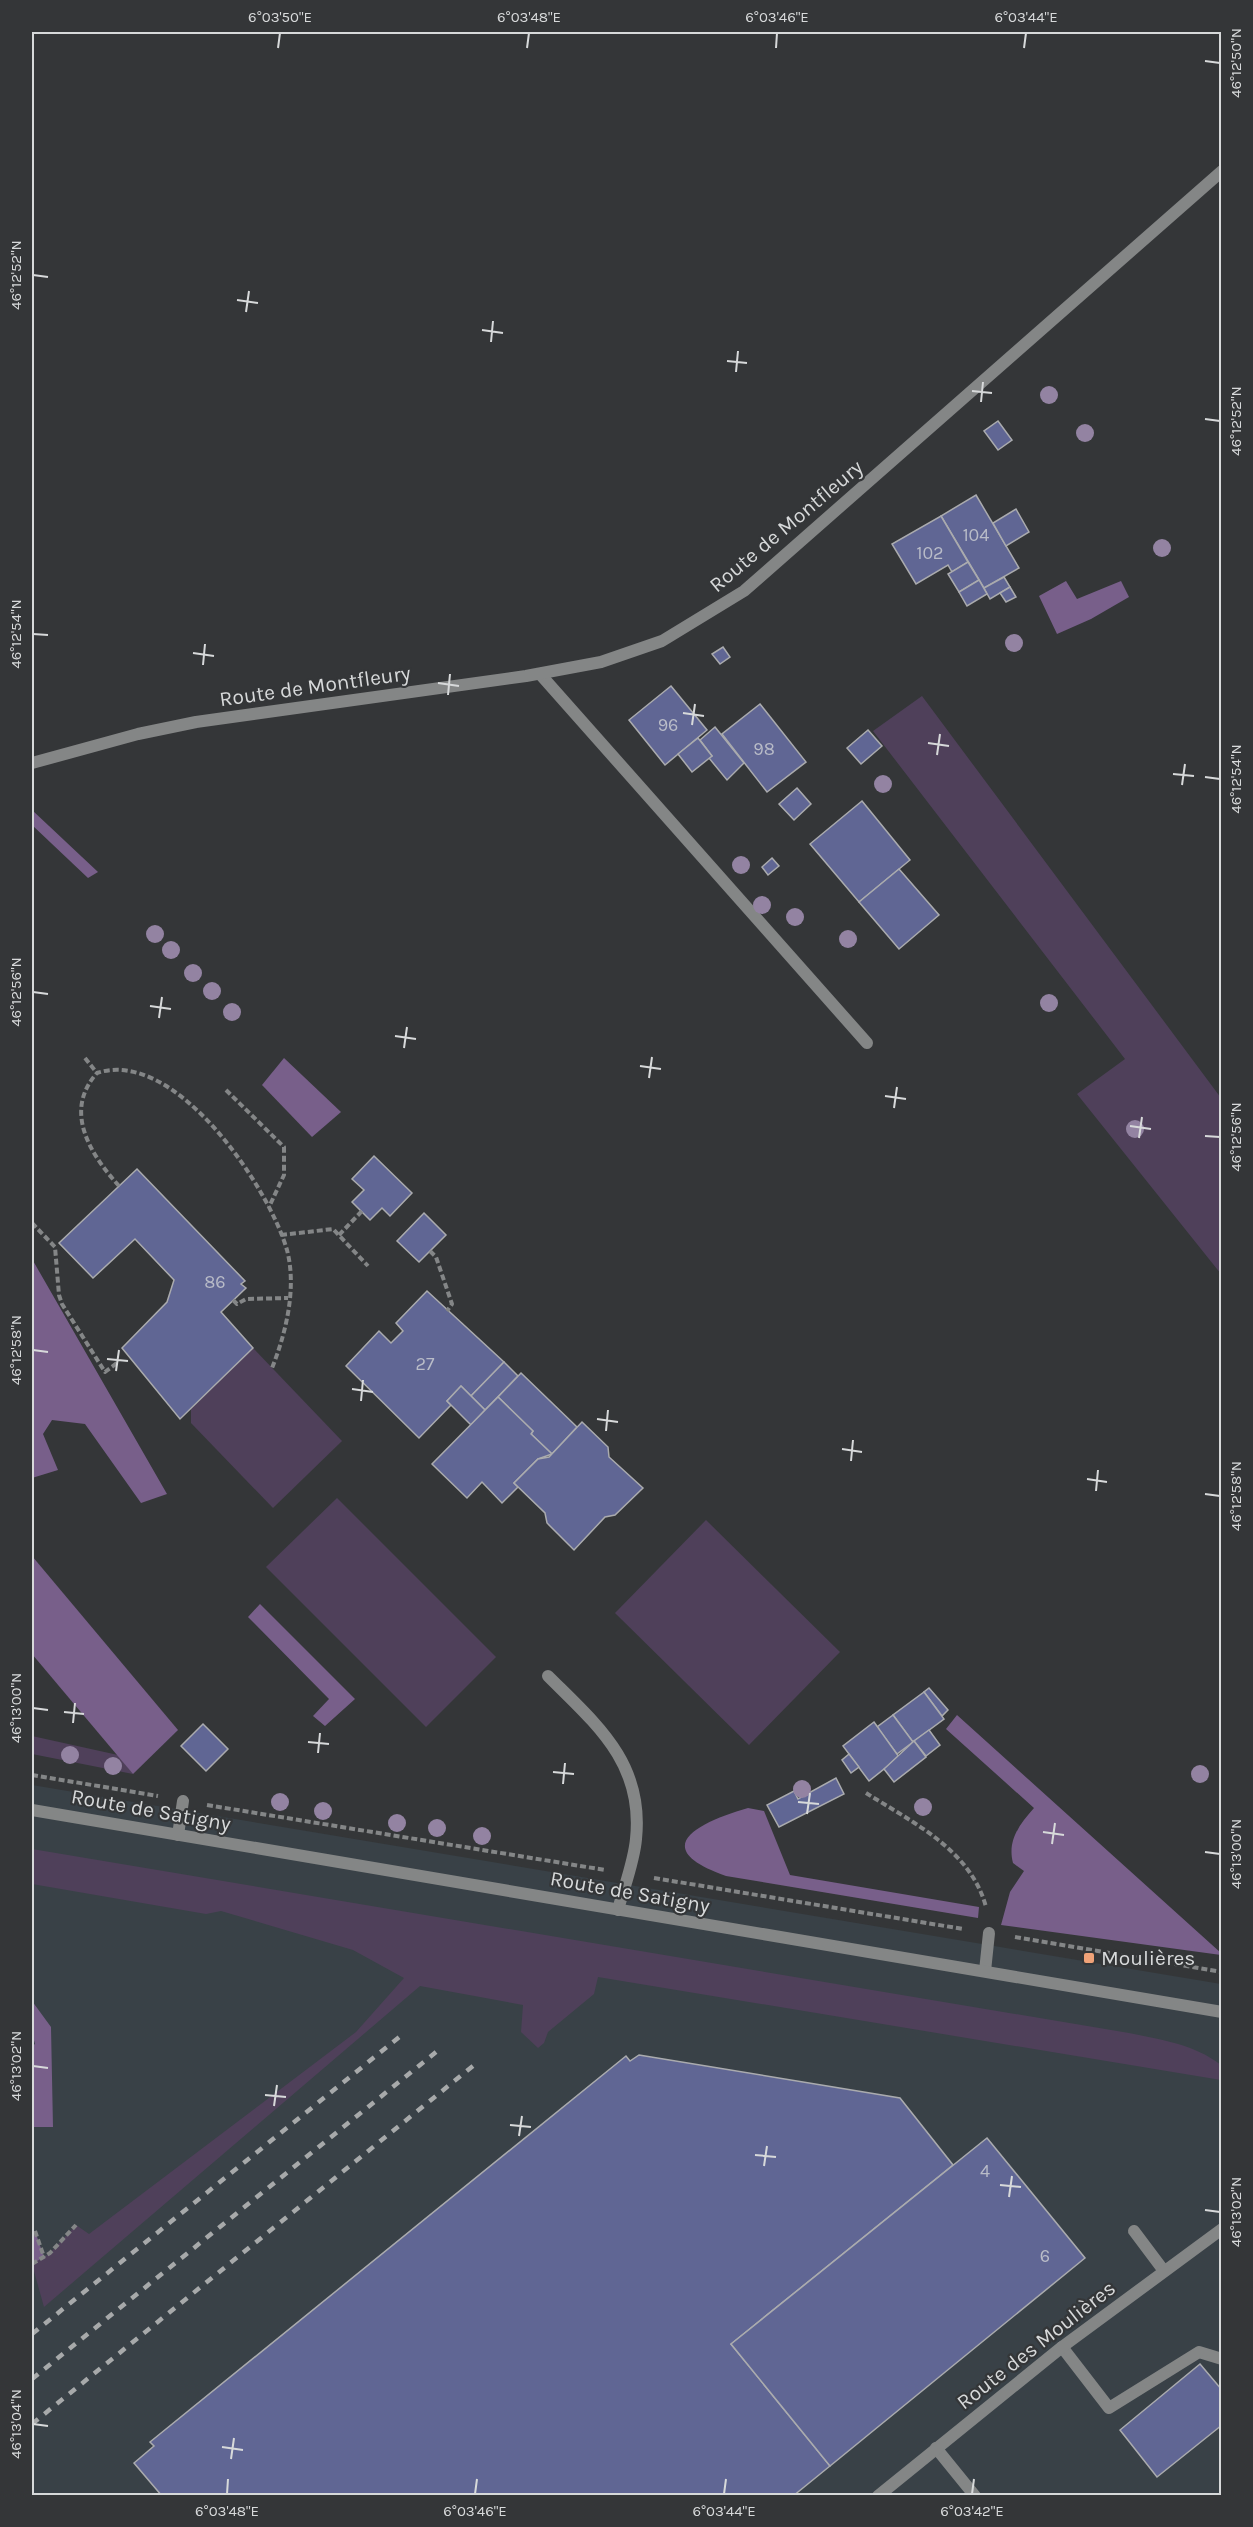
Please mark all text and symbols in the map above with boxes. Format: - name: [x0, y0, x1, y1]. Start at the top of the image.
- text: 6°03'50"E: [248, 8, 312, 26]
- text: 6°03'48"E: [497, 8, 561, 26]
- text: 6°03'46"E: [745, 8, 809, 26]
- text: 6°03'44"E: [994, 8, 1058, 26]
- text: 46°12'50"N: [1227, 28, 1245, 98]
- text: 46°12'52"N: [7, 240, 25, 310]
- text: 46°12'52"N: [1227, 386, 1245, 456]
- street label: Route de Montfleury: [704, 455, 868, 597]
- house number: 104: [963, 524, 989, 546]
- house number: 102: [916, 542, 944, 564]
- text: 46°12'54"N: [7, 599, 25, 669]
- street label: Route de Montfleury: [218, 661, 412, 711]
- house number: 96: [658, 714, 678, 736]
- house number: 98: [753, 738, 775, 760]
- text: 46°12'54"N: [1227, 744, 1245, 814]
- text: 46°12'56"N: [7, 957, 25, 1027]
- text: 46°12'56"N: [1227, 1102, 1245, 1172]
- house number: 86: [204, 1271, 226, 1293]
- text: 46°12'58"N: [7, 1315, 25, 1385]
- house number: 27: [416, 1353, 435, 1375]
- text: 46°12'58"N: [1227, 1461, 1245, 1531]
- text: 46°13'00"N: [7, 1673, 25, 1743]
- street label: Route de Satigny: [69, 1784, 233, 1836]
- text: 46°13'00"N: [1227, 1819, 1245, 1889]
- street label: Route de Satigny: [548, 1866, 712, 1918]
- place label: Moulières: [1101, 1946, 1195, 1970]
- marker: Moulières: [1082, 1951, 1096, 1965]
- text: 46°13'02"N: [7, 2031, 25, 2101]
- house number: 4: [980, 2160, 990, 2182]
- text: 46°13'02"N: [1227, 2177, 1245, 2247]
- house number: 6: [1040, 2245, 1050, 2267]
- street label: Route des Moulières: [952, 2276, 1120, 2414]
- text: 46°13'04"N: [7, 2389, 25, 2459]
- text: 6°03'48"E: [195, 2502, 259, 2520]
- text: 6°03'46"E: [443, 2502, 507, 2520]
- text: 6°03'44"E: [692, 2502, 756, 2520]
- text: 6°03'42"E: [940, 2502, 1004, 2520]

